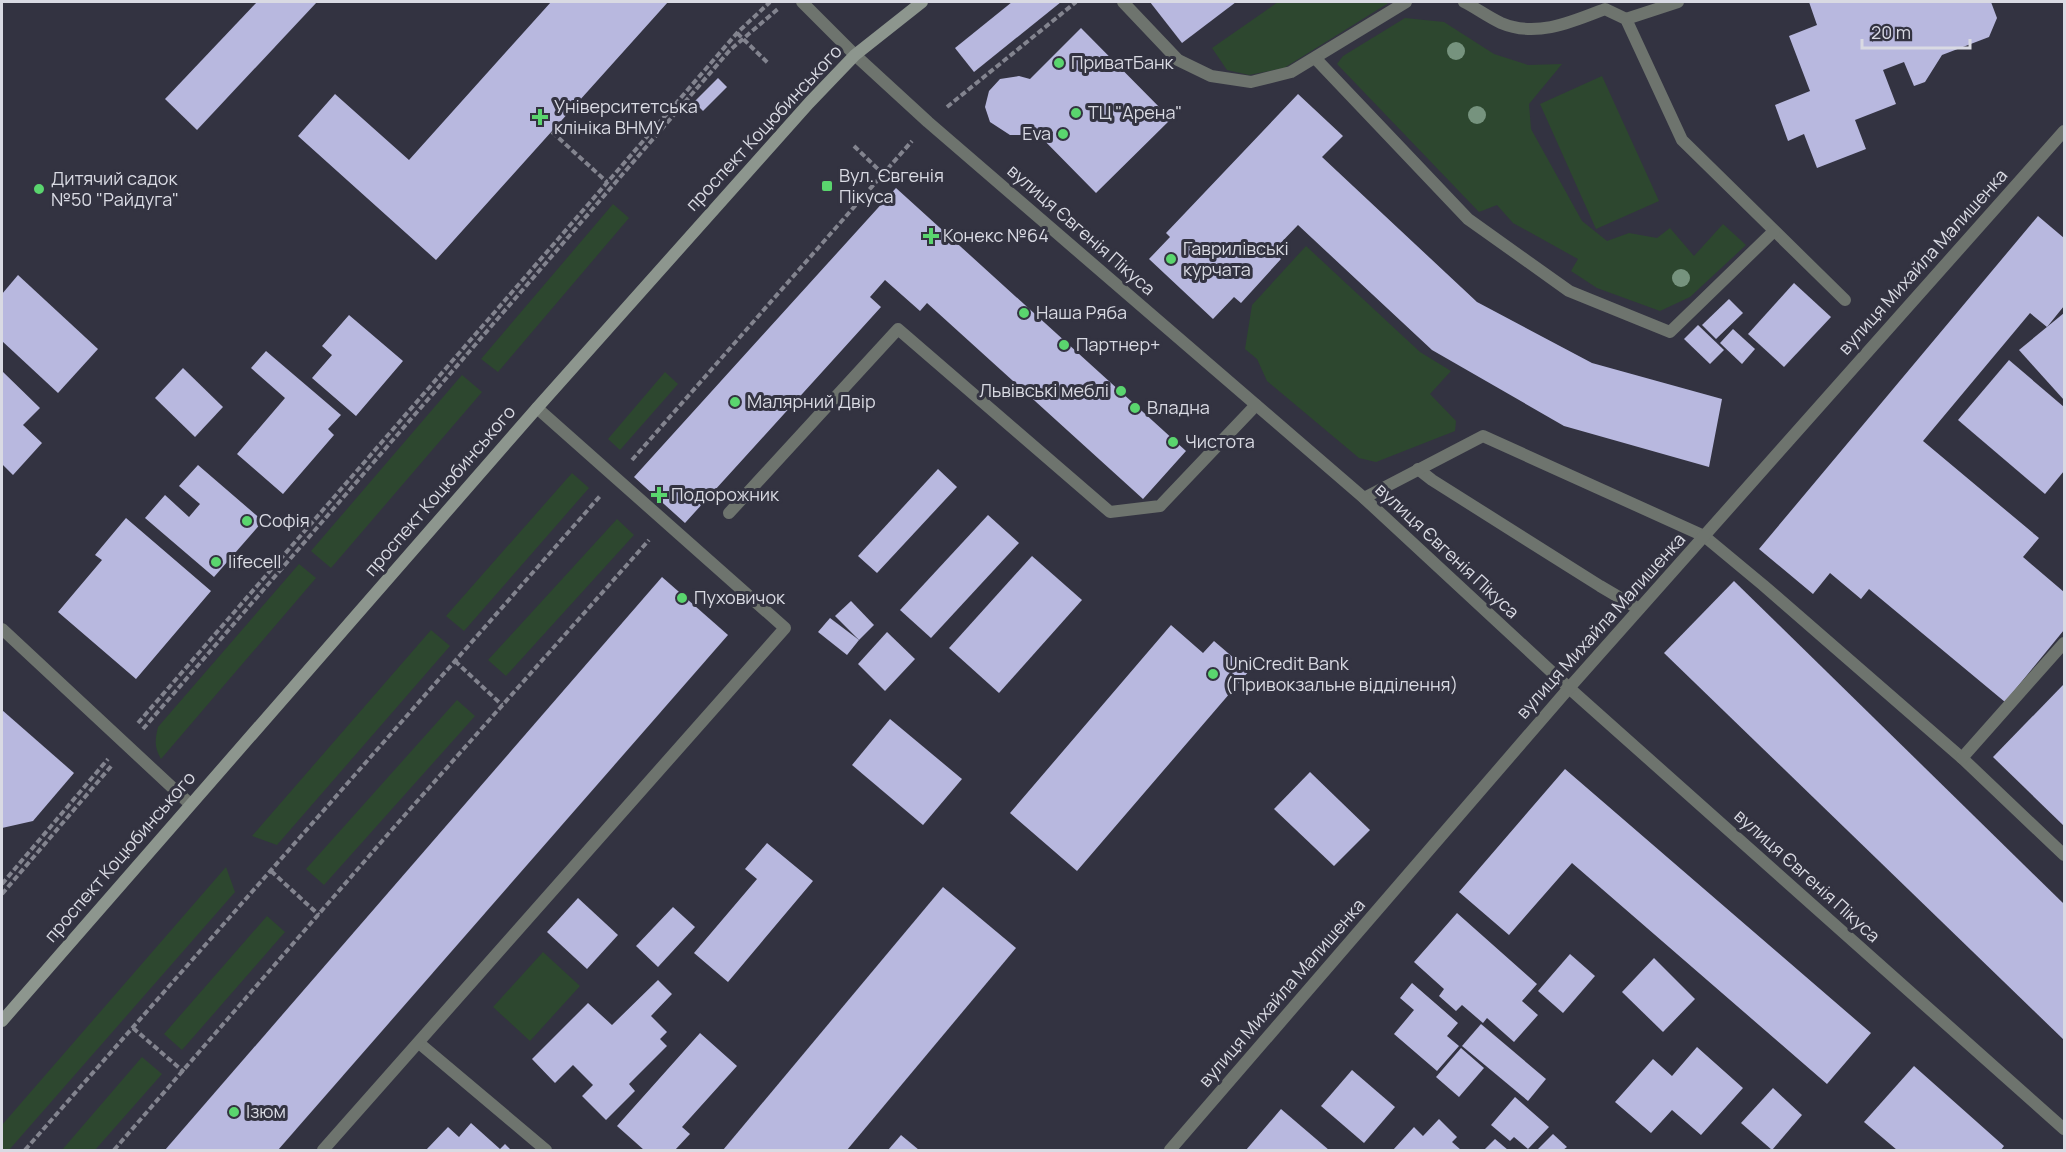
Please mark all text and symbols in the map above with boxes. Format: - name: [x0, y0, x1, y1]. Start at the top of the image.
- scale bar: [1862, 12, 1970, 50]
- text: 20 m: [1871, 20, 1911, 44]
- street label: проспект Коцюбинського: [680, 39, 847, 216]
- place label: ПриватБанк: [1071, 50, 1175, 74]
- marker: ПриватБанк: [1052, 56, 1066, 70]
- place label: Університетська клініка ВНМУ: [554, 94, 698, 139]
- place label: ТЦ "Арена": [1088, 100, 1182, 124]
- marker: ТЦ "Арена": [1069, 106, 1083, 120]
- marker: Університетська клініка ВНМУ: [531, 108, 549, 126]
- place label: Eva: [1022, 121, 1051, 145]
- marker: Eva: [1056, 127, 1070, 141]
- street label: вулиця Євгенія Пікуса: [1003, 158, 1161, 300]
- place label: Вул. Євгенія Пікуса: [839, 163, 944, 208]
- street label: вулиця Михайла Малишенка: [1832, 163, 2012, 359]
- place label: Дитячий садок №50 "Райдуга": [51, 166, 179, 211]
- marker: Вул. Євгенія Пікуса: [820, 179, 834, 193]
- marker: Дитячий садок №50 "Райдуга": [32, 182, 46, 196]
- place label: Конекс №64: [943, 223, 1049, 247]
- marker: Конекс №64: [924, 229, 938, 243]
- place label: Гаврилівські курчата: [1183, 236, 1289, 281]
- marker: Гаврилівські курчата: [1164, 252, 1178, 266]
- place label: Наша Ряба: [1036, 300, 1127, 324]
- marker: Наша Ряба: [1017, 306, 1031, 320]
- place label: Партнер+: [1076, 332, 1160, 356]
- marker: Партнер+: [1057, 338, 1071, 352]
- place label: Львівські меблі: [979, 378, 1109, 402]
- marker: Львівські меблі: [1114, 384, 1128, 398]
- place label: Малярний Двір: [747, 389, 876, 413]
- marker: Малярний Двір: [728, 395, 742, 409]
- place label: Владна: [1147, 395, 1210, 419]
- street label: проспект Коцюбинського: [358, 400, 520, 581]
- marker: Владна: [1128, 401, 1142, 415]
- place label: Чистота: [1185, 429, 1255, 453]
- marker: Чистота: [1166, 435, 1180, 449]
- street label: вулиця Євгенія Пікуса: [1371, 477, 1525, 623]
- place label: Подорожник: [671, 482, 780, 506]
- marker: Подорожник: [652, 488, 666, 502]
- place label: Софія: [259, 508, 310, 532]
- marker: Софія: [240, 514, 254, 528]
- street label: вулиця Михайла Малишенка: [1510, 527, 1690, 723]
- place label: lifecell: [228, 549, 282, 573]
- marker: lifecell: [209, 555, 223, 569]
- place label: Пуховичок: [694, 585, 786, 609]
- marker: Пуховичок: [675, 591, 689, 605]
- place label: UniCredit Bank (Привокзальне відділення): [1225, 651, 1458, 696]
- marker: UniCredit Bank (Привокзальне відділення): [1206, 667, 1220, 681]
- street label: проспект Коцюбинського: [38, 766, 200, 947]
- street label: вулиця Євгенія Пікуса: [1730, 803, 1886, 947]
- street label: вулиця Михайла Малишенка: [1193, 893, 1370, 1092]
- place label: Ізюм: [246, 1099, 286, 1123]
- marker: Ізюм: [227, 1105, 241, 1119]

